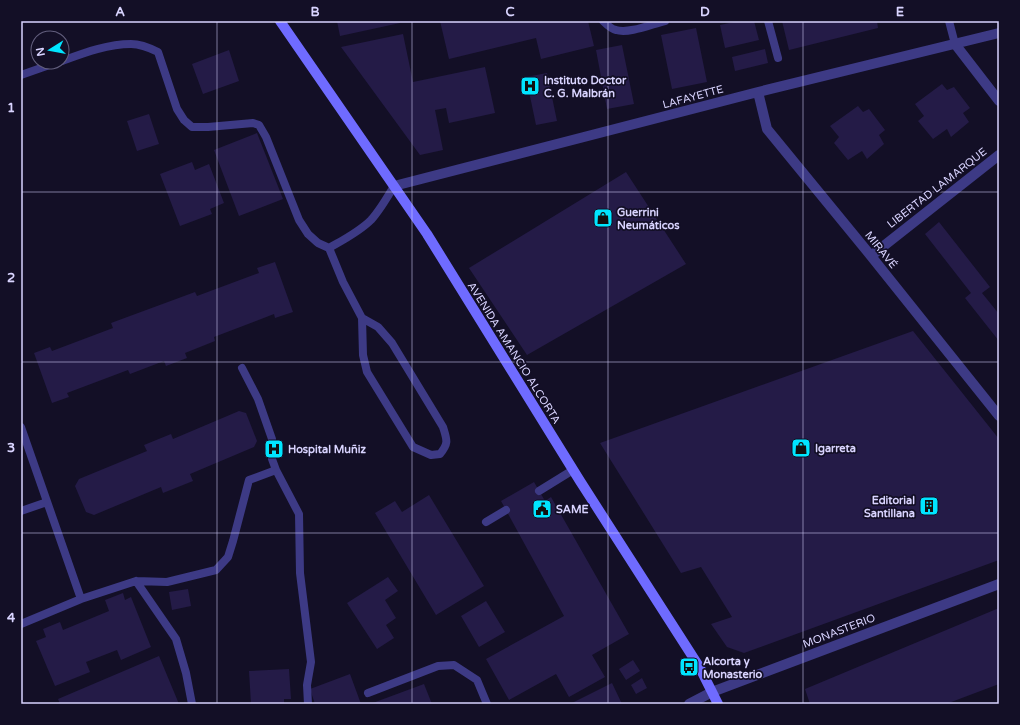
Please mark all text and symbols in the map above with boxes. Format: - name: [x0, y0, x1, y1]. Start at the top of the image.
- text: A: [115, 4, 125, 20]
- text: B: [310, 4, 320, 20]
- text: C: [505, 4, 515, 20]
- text: D: [700, 4, 710, 20]
- text: E: [896, 4, 904, 20]
- north arrow: [30, 30, 70, 70]
- text: N: [33, 46, 48, 57]
- place label: Instituto Doctor C. G. Malbrán: [544, 74, 627, 100]
- hospital icon: Instituto Doctor C. G. Malbrán: [519, 75, 541, 97]
- street label: LAFAYETTE: [661, 83, 725, 111]
- text: 1: [7, 100, 15, 116]
- street label: LIBERTAD LAMARQUE: [885, 145, 989, 231]
- place label: Guerrini Neumáticos: [617, 206, 680, 232]
- shop icon: Guerrini Neumáticos: [592, 207, 614, 229]
- street label: MIRAVÉ: [862, 228, 901, 271]
- text: 2: [7, 270, 15, 286]
- street label: AVENIDA AMANCIO ALCORTA: [465, 280, 563, 426]
- shop icon: Igarreta: [790, 437, 812, 459]
- hospital icon: Hospital Muñiz: [263, 438, 285, 460]
- text: 3: [7, 440, 15, 456]
- place label: Igarreta: [815, 442, 856, 456]
- place label: Hospital Muñiz: [288, 443, 366, 457]
- place label: Editorial Santillana: [864, 494, 915, 520]
- building icon: Editorial Santillana: [918, 495, 940, 517]
- public building icon: SAME: [531, 498, 553, 520]
- place label: SAME: [556, 503, 589, 516]
- text: 4: [7, 610, 16, 626]
- street label: MONASTERIO: [801, 611, 877, 651]
- place label: Alcorta y Monasterio: [703, 655, 763, 681]
- bus stop icon: Alcorta y Monasterio: [678, 656, 700, 678]

